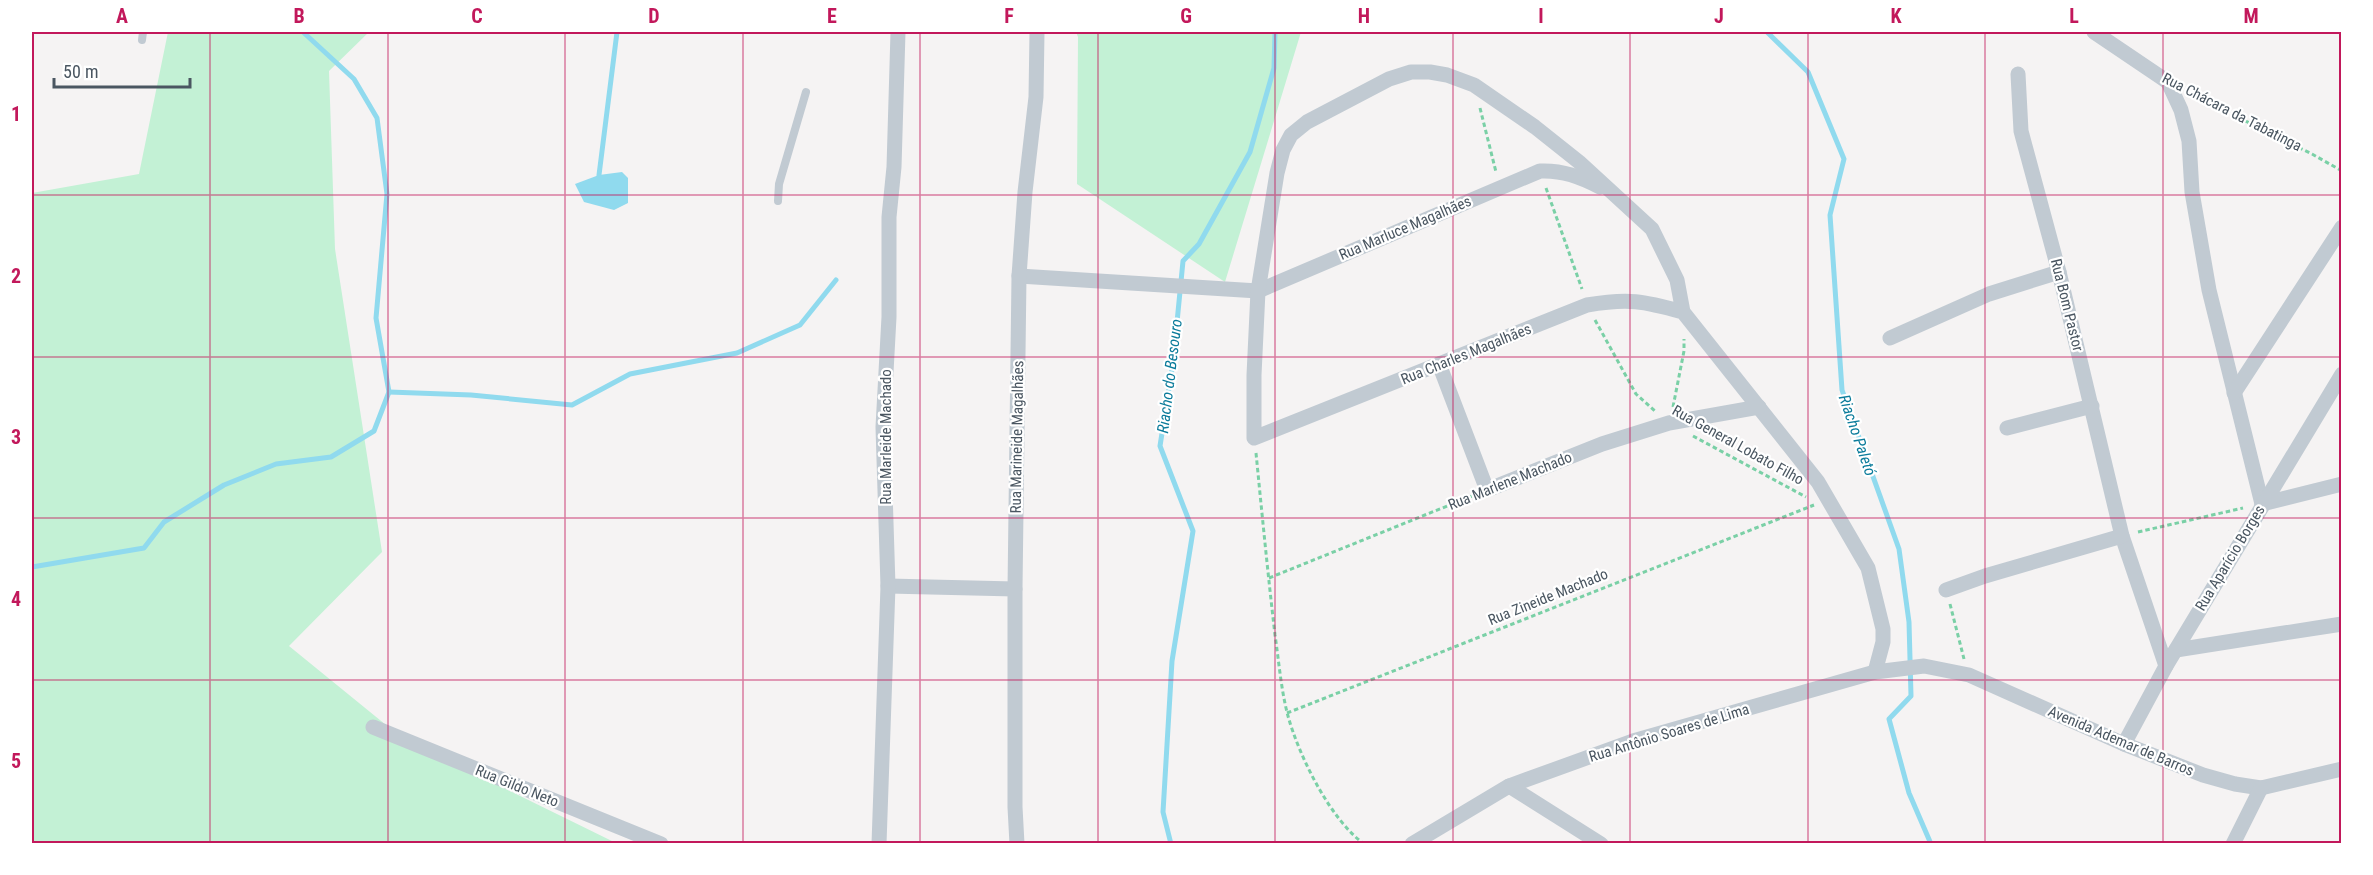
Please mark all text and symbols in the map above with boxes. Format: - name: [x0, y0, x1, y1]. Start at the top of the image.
- text: A: [116, 4, 128, 28]
- text: B: [293, 4, 305, 28]
- text: C: [471, 4, 483, 28]
- text: D: [648, 4, 660, 28]
- text: E: [827, 4, 837, 28]
- text: F: [1004, 4, 1014, 28]
- text: G: [1180, 4, 1192, 28]
- text: H: [1358, 4, 1370, 28]
- text: I: [1538, 4, 1544, 28]
- text: J: [1714, 4, 1724, 28]
- text: K: [1890, 4, 1902, 28]
- text: L: [2069, 4, 2079, 28]
- text: M: [2243, 4, 2259, 28]
- scale bar: [54, 51, 190, 89]
- text: 50 m: [63, 61, 98, 82]
- street label: Rua Chácara da Tabatinga: [2159, 69, 2305, 155]
- text: 1: [11, 102, 21, 126]
- street label: Rua Marluce Magalhães: [1336, 192, 1474, 264]
- street label: Rua Bom Pastor: [2047, 257, 2087, 354]
- text: 2: [11, 264, 21, 288]
- water label: Riacho do Besouro: [1153, 318, 1186, 434]
- street label: Rua Charles Magalhães: [1398, 320, 1534, 388]
- street label: Rua Marineide Magalhães: [1007, 360, 1027, 514]
- street label: Rua Marleide Machado: [877, 369, 895, 505]
- water label: Riacho Paletó: [1835, 392, 1880, 478]
- street label: Rua General Lobato Filho: [1669, 401, 1807, 489]
- text: 3: [11, 425, 21, 449]
- street label: Rua Marlene Machado: [1445, 448, 1575, 514]
- street label: Rua Aparício Borges: [2191, 502, 2269, 614]
- street label: Rua Zineide Machado: [1485, 565, 1611, 629]
- text: 4: [11, 587, 21, 611]
- street label: Rua Antônio Soares de Lima: [1587, 700, 1751, 766]
- street label: Avenida Ademar de Barros: [2045, 702, 2197, 780]
- text: 5: [11, 749, 21, 773]
- street label: Rua Gildo Neto: [473, 761, 561, 811]

